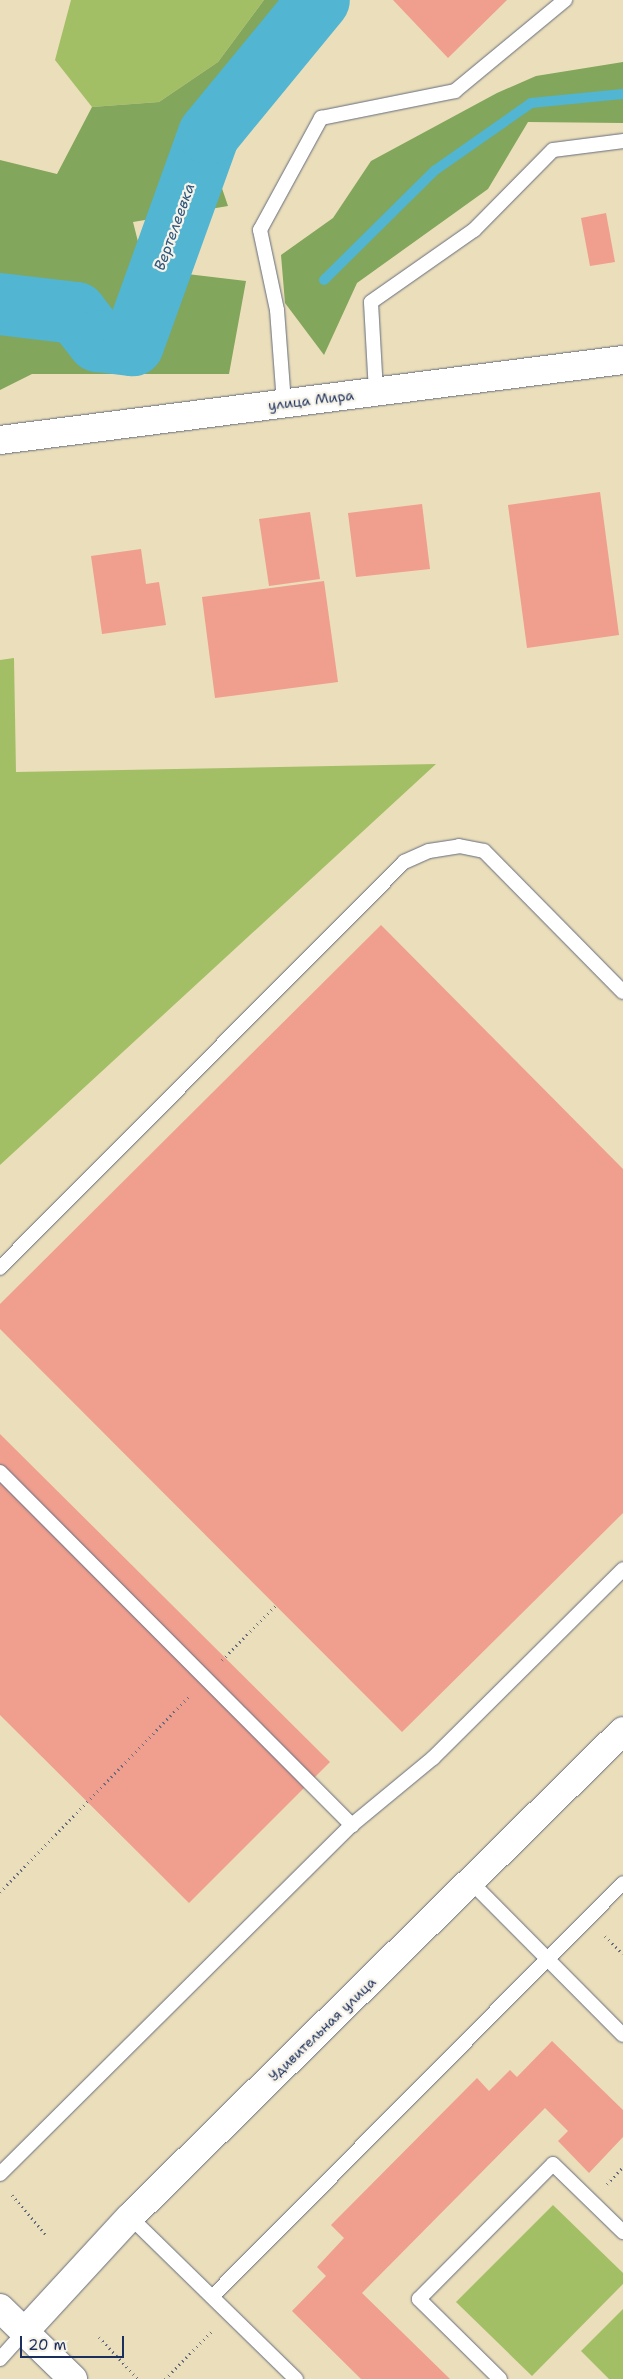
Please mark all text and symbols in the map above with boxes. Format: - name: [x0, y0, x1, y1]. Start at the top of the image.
- water label: Вертелеевка: [151, 181, 199, 273]
- street label: улица Мира: [267, 386, 355, 414]
- street label: Удивительная улица: [265, 1973, 379, 2085]
- scale bar: [22, 2326, 126, 2358]
- text: 20 m: [28, 2335, 67, 2355]

